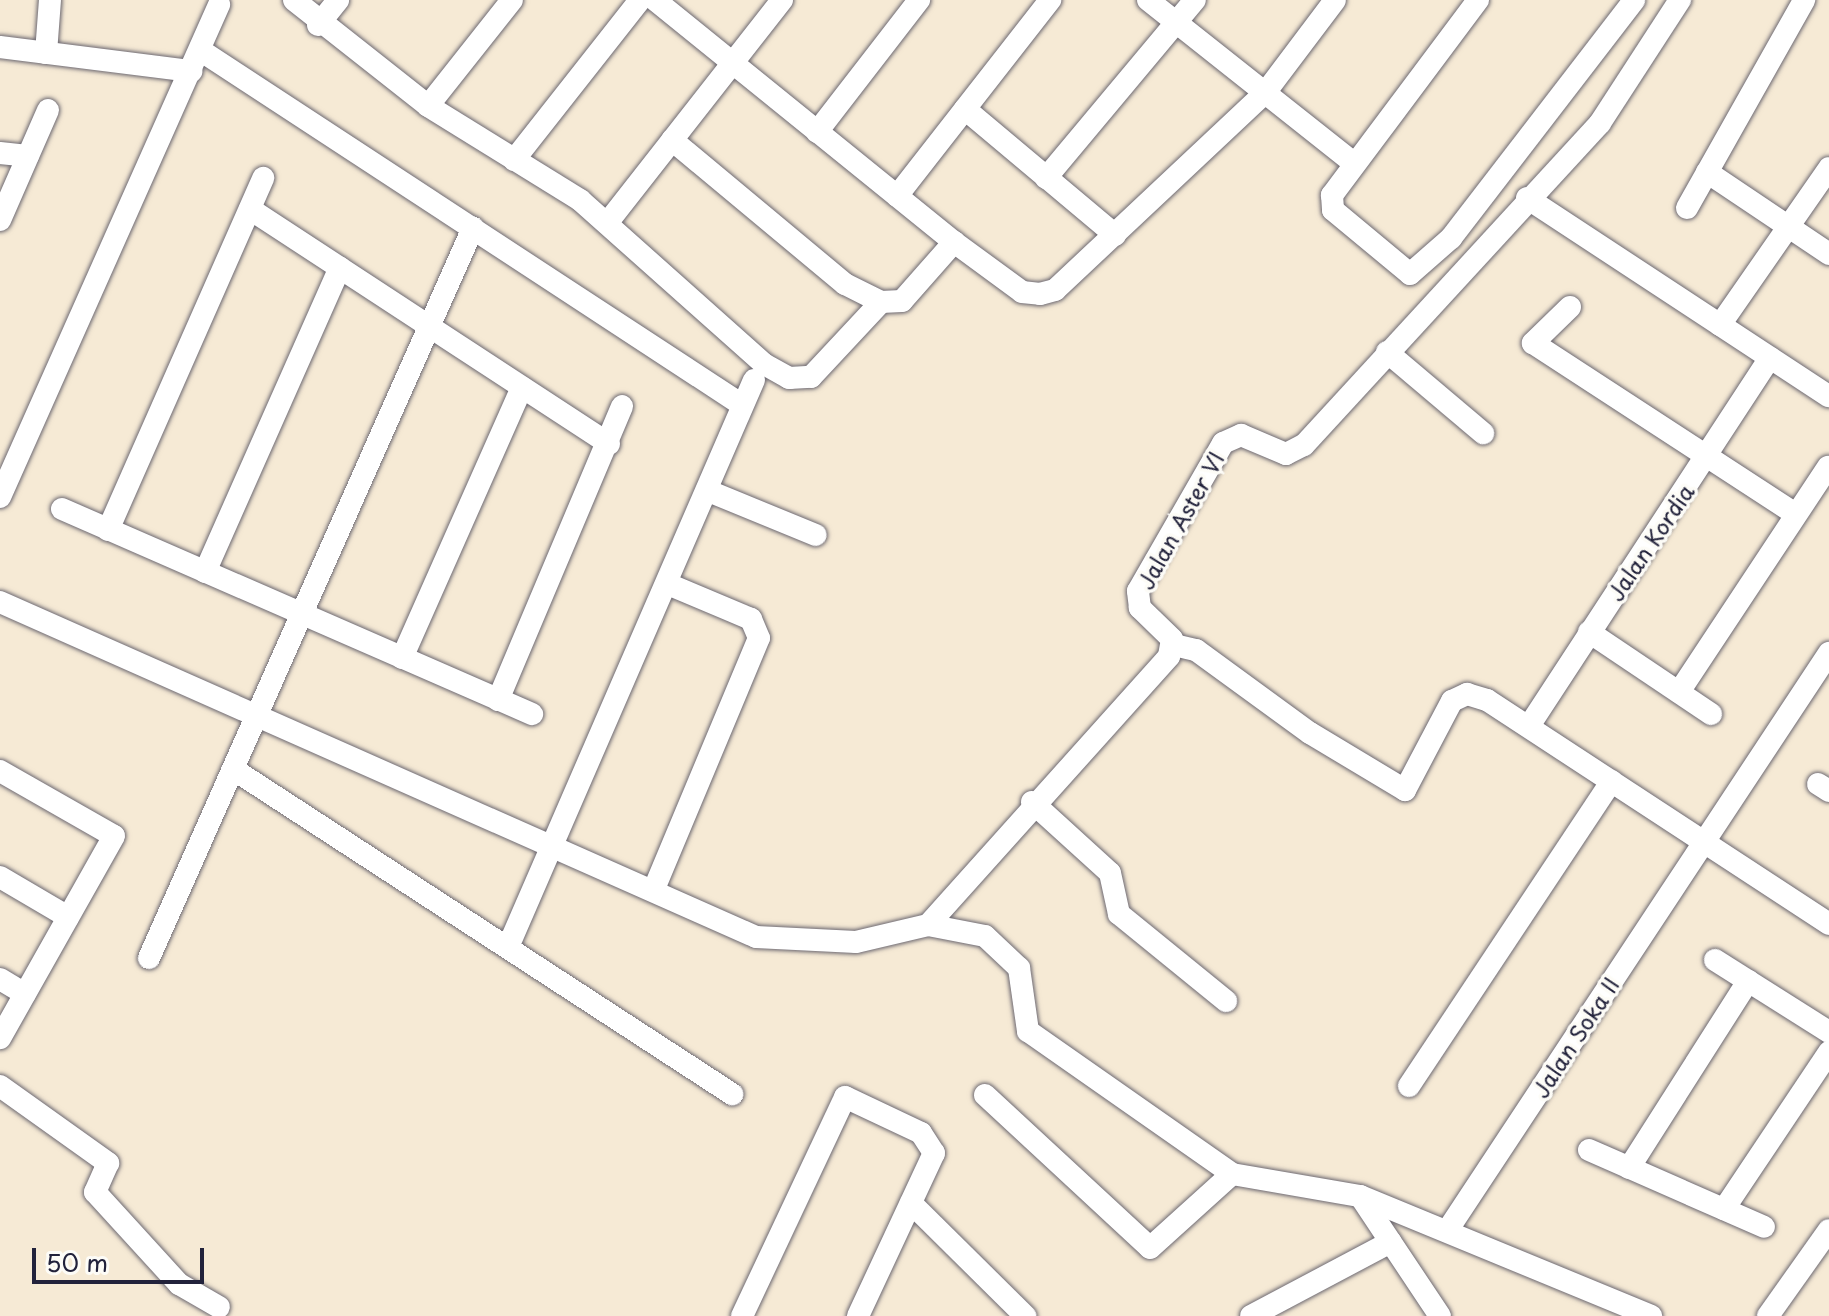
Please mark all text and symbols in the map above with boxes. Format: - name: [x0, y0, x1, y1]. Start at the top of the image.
- street label: Jalan Aster VI: [1131, 446, 1229, 594]
- street label: Jalan Kordia: [1601, 478, 1699, 606]
- street label: Jalan Soka II: [1526, 971, 1624, 1103]
- scale bar: [36, 1232, 208, 1282]
- text: 50 m: [46, 1244, 108, 1280]

